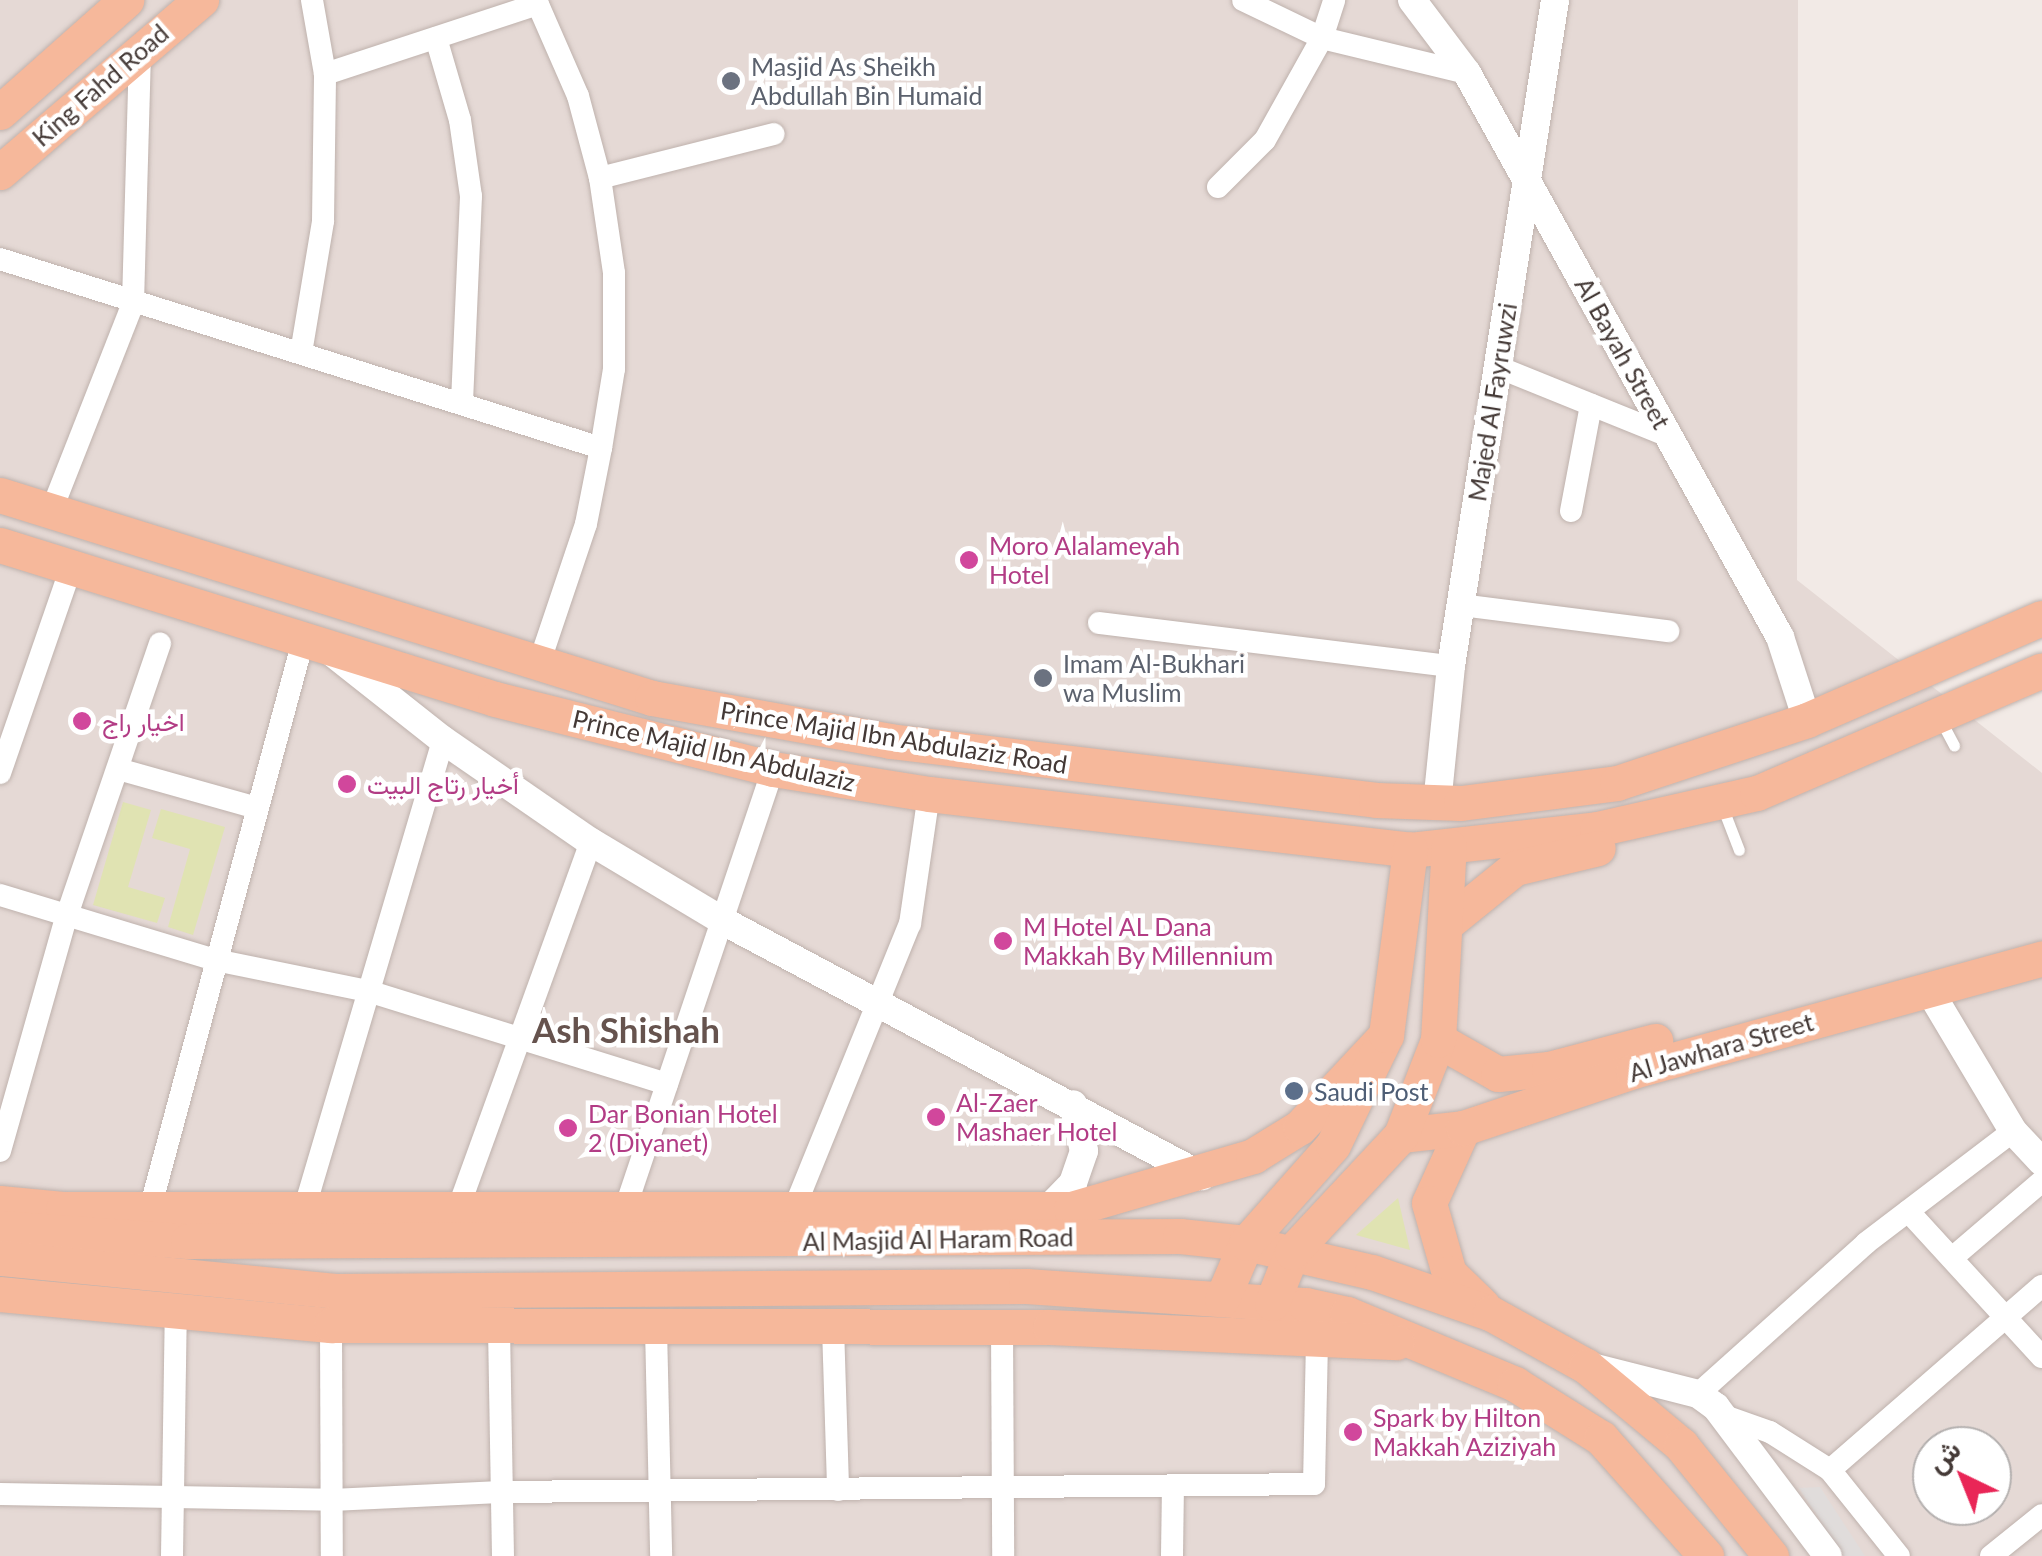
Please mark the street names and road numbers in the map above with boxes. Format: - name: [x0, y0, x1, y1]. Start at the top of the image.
- street label: King Fahd Road: [26, 18, 174, 152]
- street label: Al Bayah Street: [1569, 272, 1677, 434]
- street label: Majed Al Fayruwzi: [1461, 300, 1523, 504]
- street label: Prince Majid Ibn Abdulaziz Road: [718, 695, 1070, 779]
- street label: Prince Majid Ibn Abdulaziz: [569, 703, 859, 797]
- street label: Al Jawhara Street: [1625, 1006, 1817, 1088]
- street label: Al Masjid Al Haram Road: [802, 1222, 1074, 1256]

